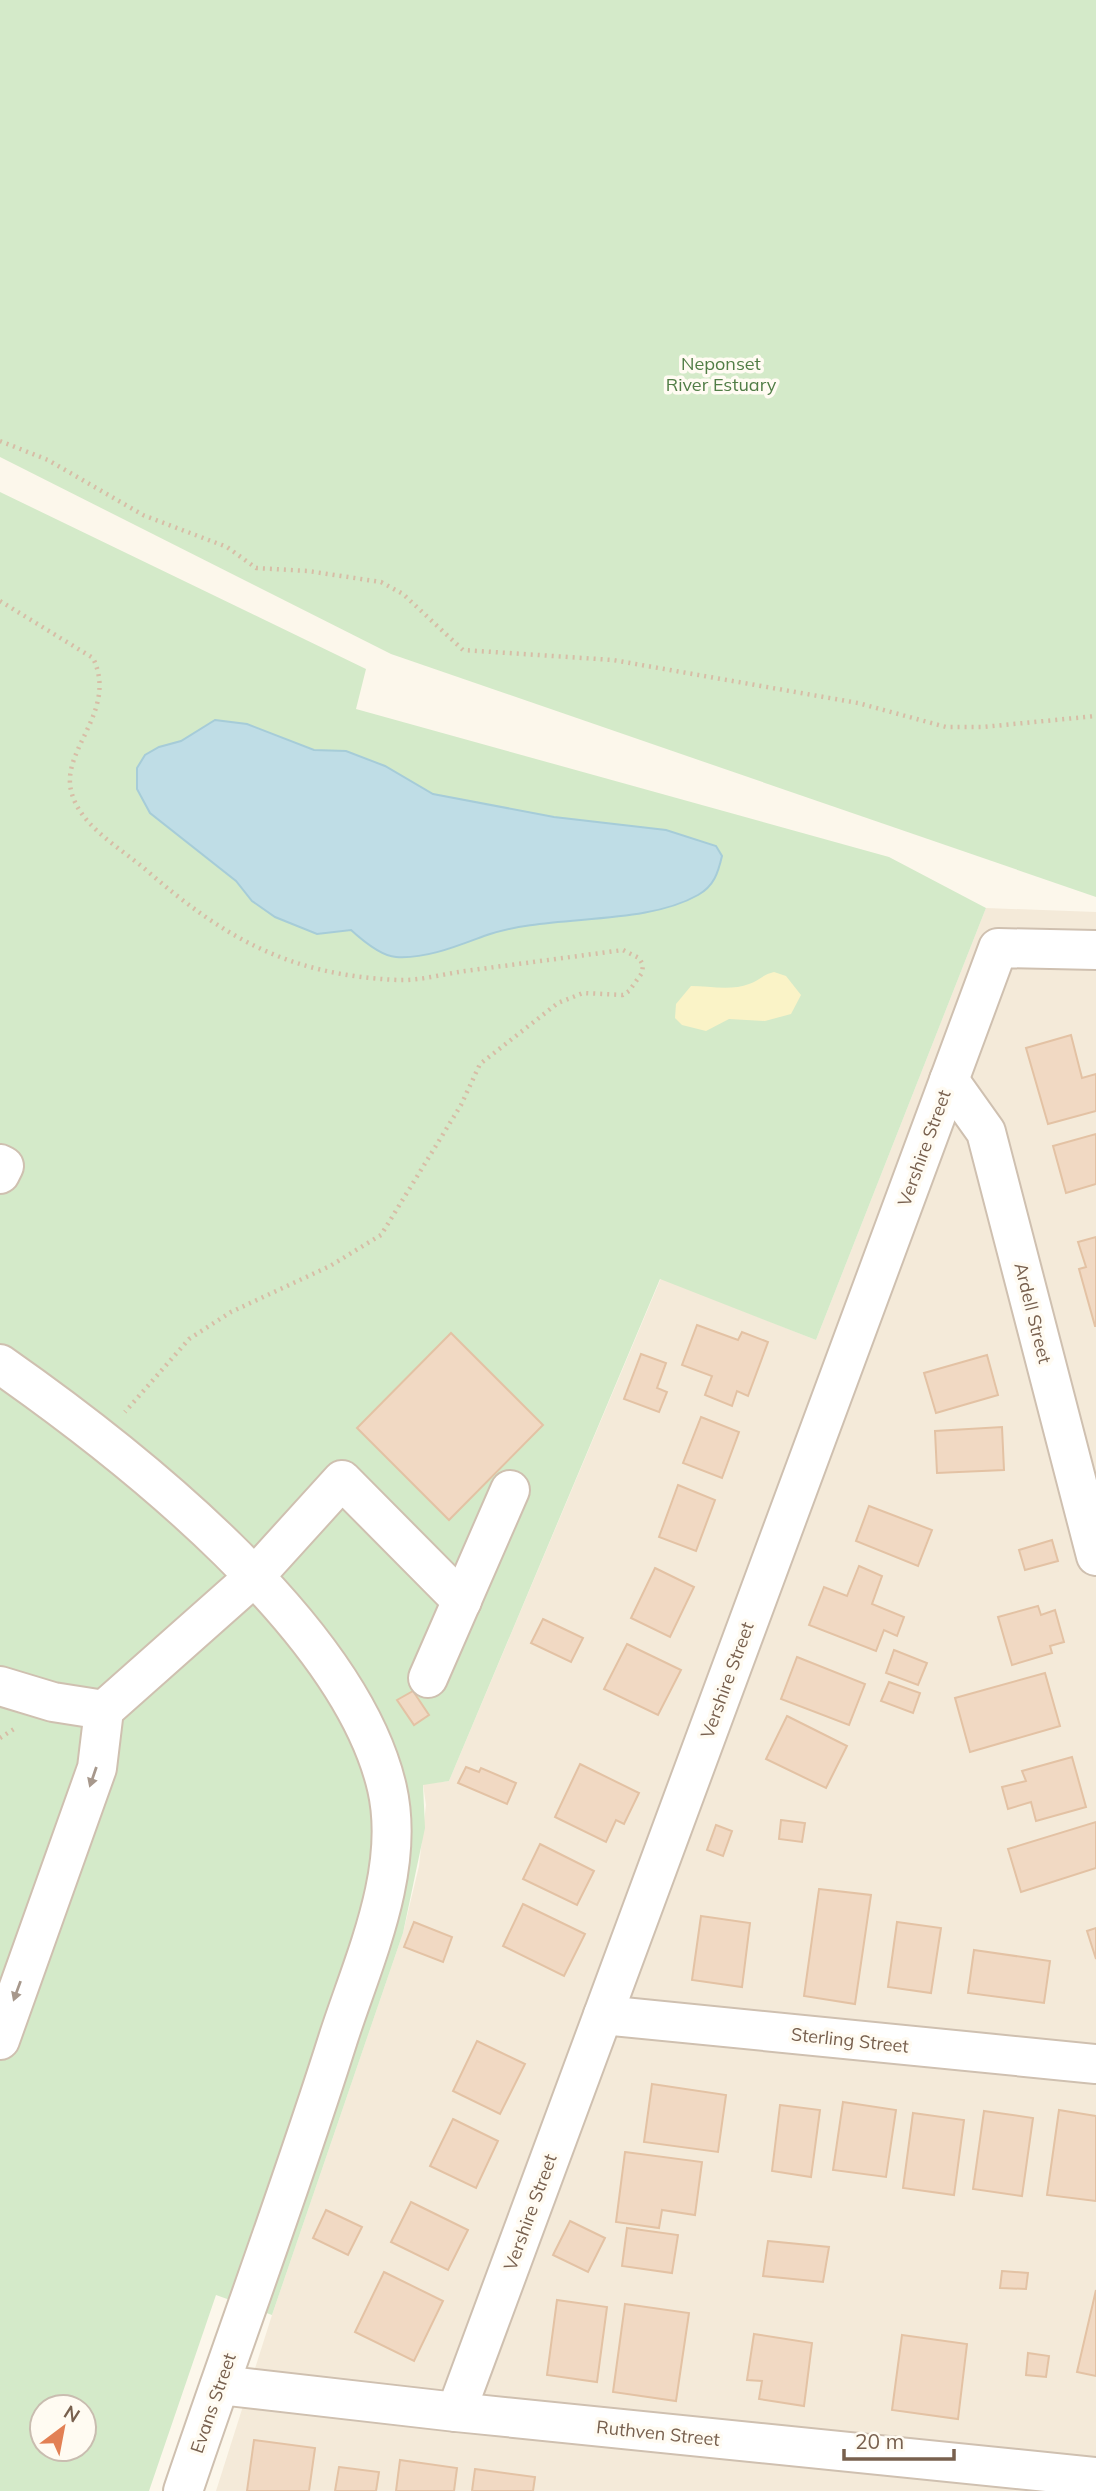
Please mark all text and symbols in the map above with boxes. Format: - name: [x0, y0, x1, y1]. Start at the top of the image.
- park label: Neponset River Estuary: [666, 352, 777, 396]
- street label: Vershire Street: [892, 1087, 956, 1209]
- street label: Ardell Street: [1009, 1260, 1057, 1366]
- street label: Vershire Street: [695, 1619, 759, 1741]
- one-way arrow: [87, 1767, 98, 1788]
- one-way arrow: [11, 1981, 22, 2002]
- street label: Sterling Street: [790, 2022, 910, 2058]
- street label: Vershire Street: [498, 2151, 562, 2273]
- street label: Evans Street: [185, 2350, 241, 2456]
- north arrow: [28, 2393, 98, 2463]
- text: N: [60, 2400, 84, 2428]
- street label: Ruthven Street: [595, 2415, 721, 2451]
- scale bar: [844, 2418, 954, 2462]
- text: 20 m: [855, 2428, 904, 2454]

